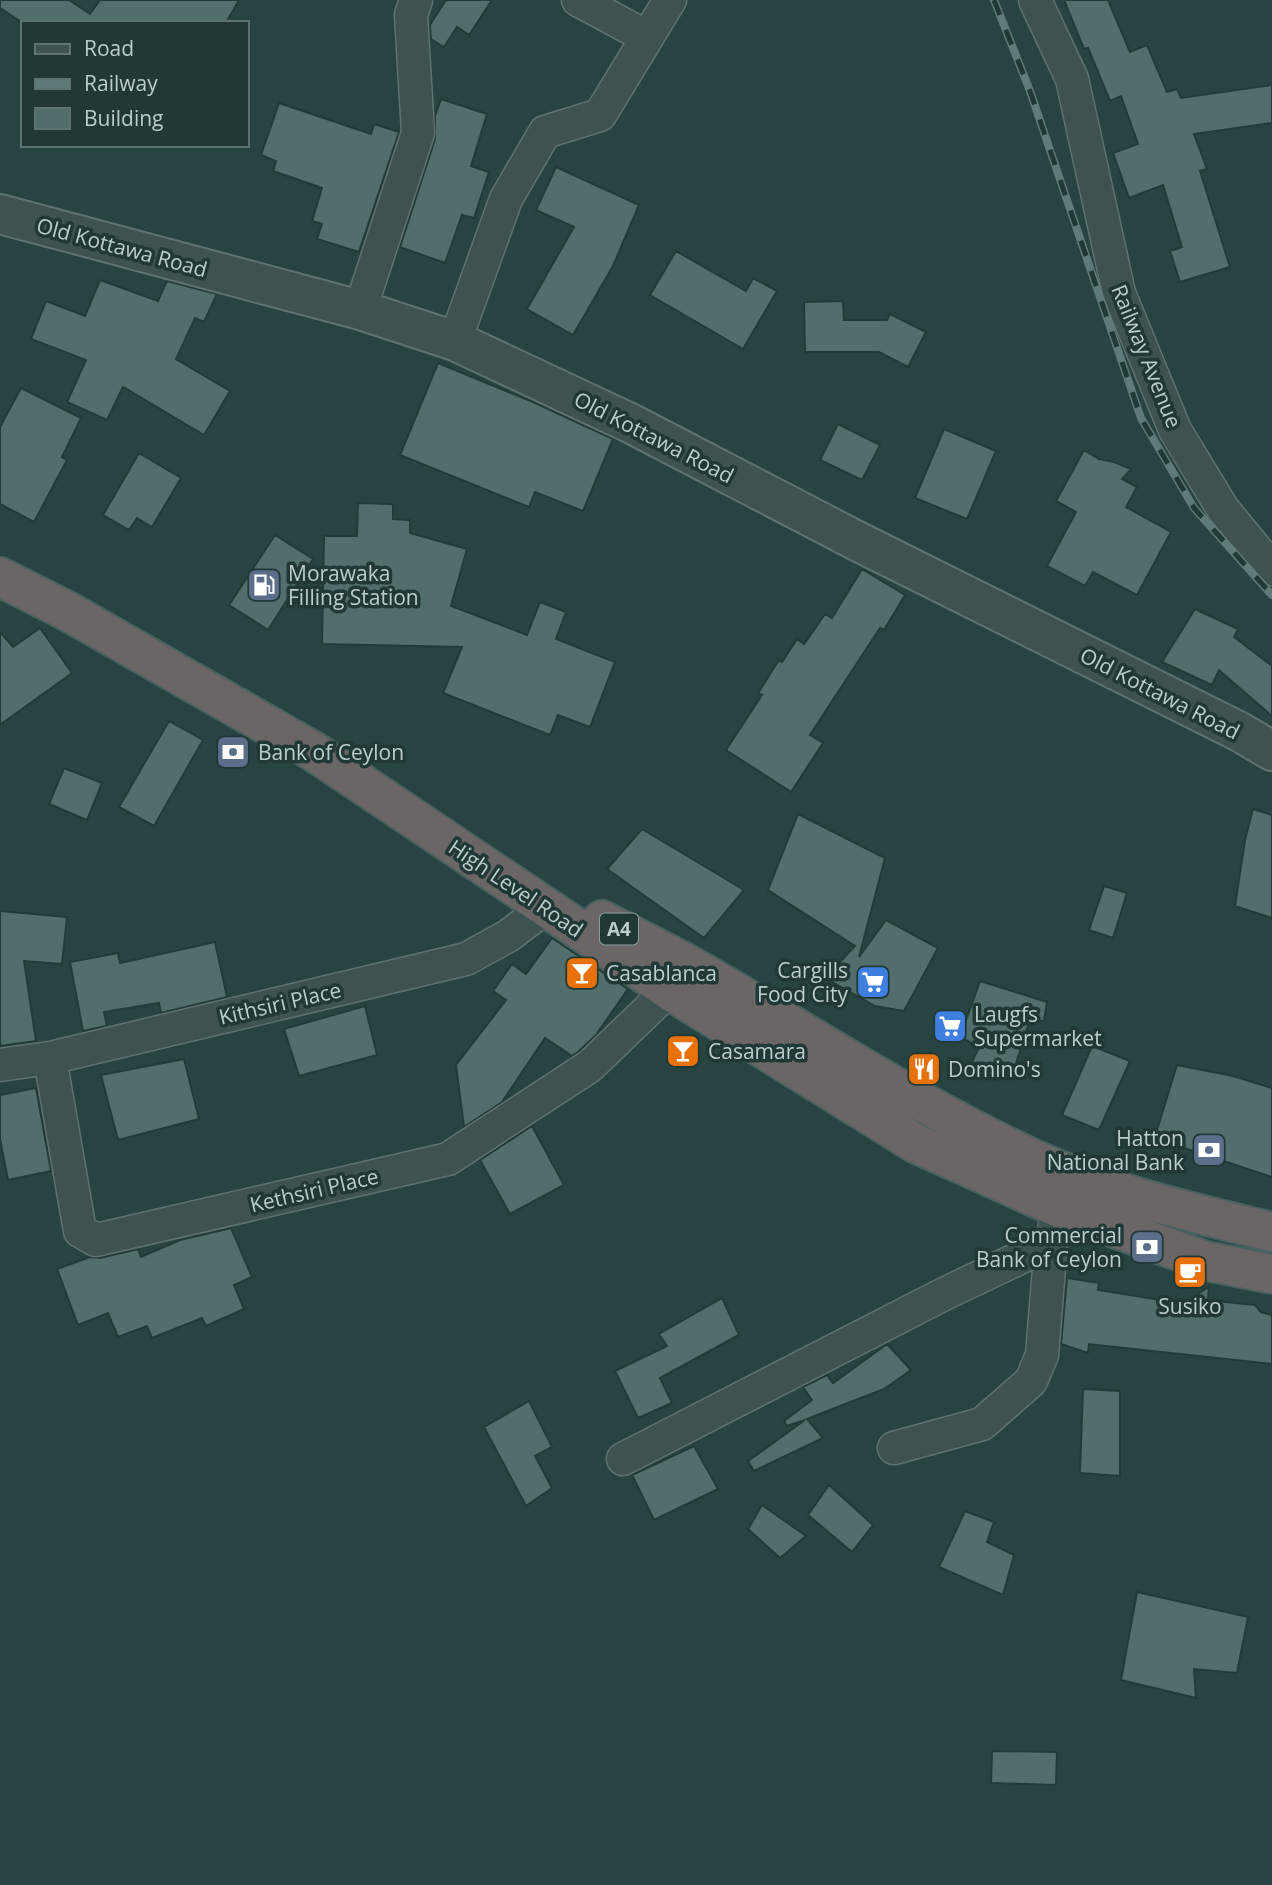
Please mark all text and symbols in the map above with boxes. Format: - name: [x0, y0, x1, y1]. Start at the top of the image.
- legend: [21, 21, 248, 147]
- text: Road: [84, 34, 134, 62]
- text: Railway: [84, 69, 158, 97]
- text: Building: [84, 104, 163, 132]
- street label: Old Kottawa Road: [34, 211, 210, 283]
- street label: Railway Avenue: [1105, 280, 1189, 432]
- street label: Old Kottawa Road: [569, 385, 739, 489]
- place label: Morawaka Filling Station: [288, 559, 419, 611]
- fuel station icon: Morawaka Filling Station: [245, 566, 283, 604]
- street label: Old Kottawa Road: [1075, 641, 1245, 745]
- bank icon: Bank of Ceylon: [214, 733, 252, 771]
- place label: Bank of Ceylon: [258, 738, 404, 766]
- street label: High Level Road: [443, 833, 589, 943]
- road number: A4: [600, 914, 638, 945]
- bar icon: Casablanca: [563, 954, 601, 992]
- place label: Cargills Food City: [757, 956, 848, 1008]
- place label: Casablanca: [606, 959, 717, 987]
- supermarket icon: Cargills Food City: [854, 963, 892, 1001]
- street label: Kithsiri Place: [216, 975, 344, 1031]
- place label: Laugfs Supermarket: [974, 1000, 1102, 1052]
- supermarket icon: Laugfs Supermarket: [931, 1007, 969, 1045]
- bar icon: Casamara: [664, 1032, 702, 1070]
- place label: Casamara: [708, 1037, 806, 1065]
- restaurant icon: Domino's: [905, 1050, 943, 1088]
- place label: Domino's: [948, 1055, 1041, 1083]
- place label: Hatton National Bank: [1047, 1124, 1184, 1176]
- bank icon: Hatton National Bank: [1190, 1131, 1228, 1169]
- street label: Kethsiri Place: [247, 1162, 381, 1218]
- place label: Commercial Bank of Ceylon: [976, 1221, 1122, 1273]
- bank icon: Commercial Bank of Ceylon: [1128, 1228, 1166, 1266]
- cafe icon: Susiko: [1171, 1253, 1209, 1291]
- place label: Susiko: [1158, 1292, 1222, 1320]

